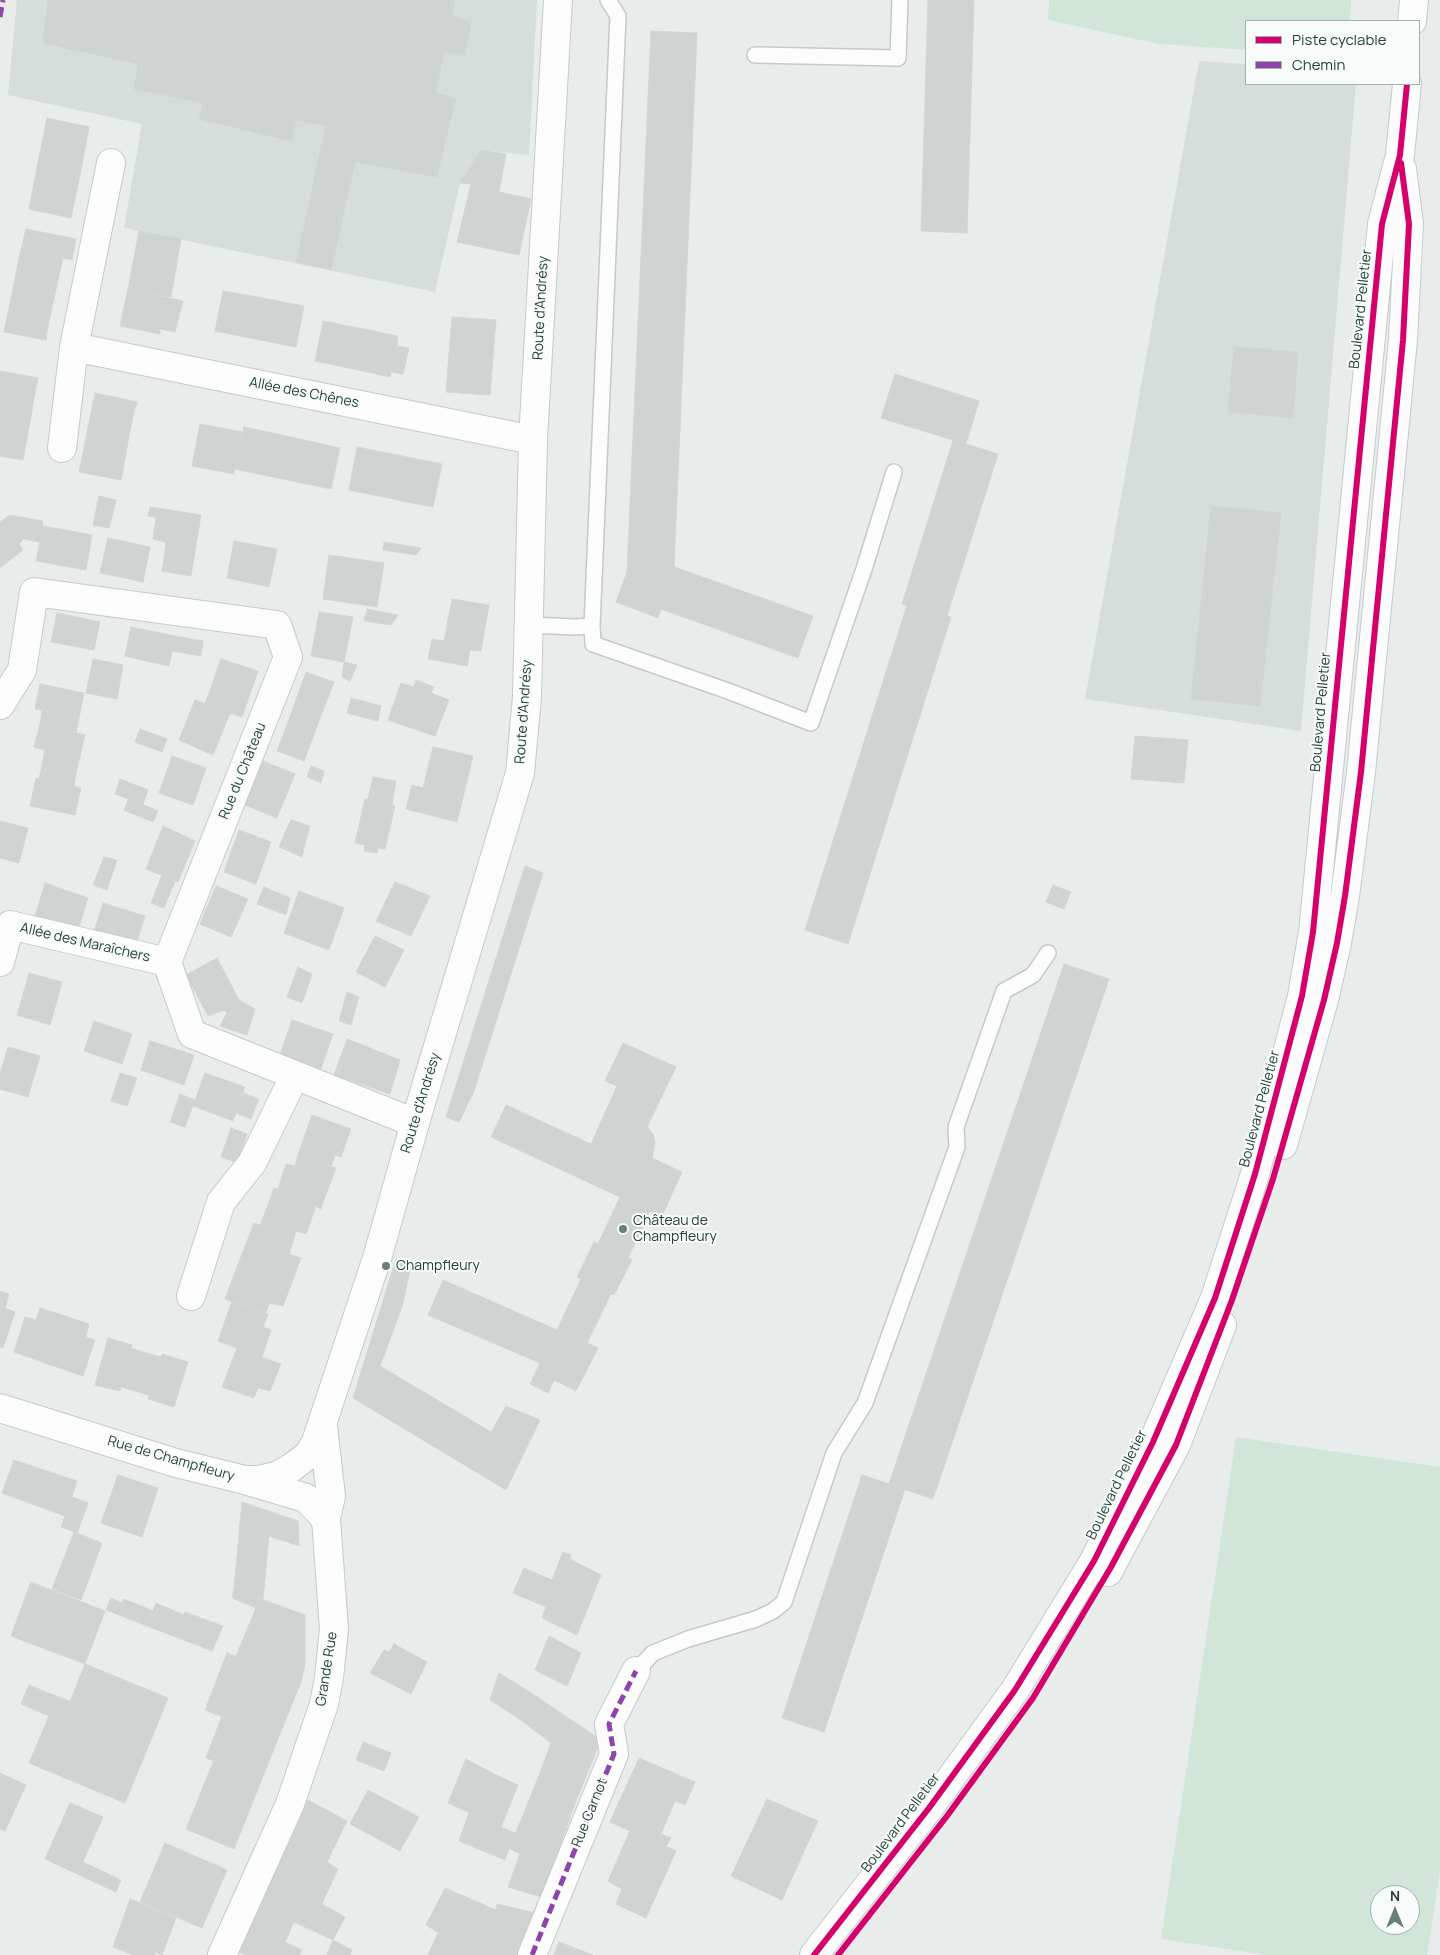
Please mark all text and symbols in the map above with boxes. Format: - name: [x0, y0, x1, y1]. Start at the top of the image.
- legend: [1245, 20, 1420, 85]
- text: Piste cyclable: [1292, 29, 1387, 50]
- text: Chemin: [1292, 54, 1345, 75]
- street label: Boulevard Pelletier: [1346, 248, 1376, 370]
- street label: Route d'Andrésy: [530, 255, 552, 361]
- street label: Allée des Chênes: [248, 374, 360, 412]
- street label: Boulevard Pelletier: [1307, 651, 1335, 773]
- street label: Route d'Andrésy: [512, 659, 536, 765]
- street label: Rue du Château: [216, 720, 270, 822]
- street label: Allée des Maraîchers: [18, 920, 152, 966]
- street label: Boulevard Pelletier: [1236, 1049, 1284, 1169]
- street label: Route d'Andrésy: [398, 1051, 444, 1155]
- place label: Château de Champfleury: [633, 1213, 717, 1246]
- marker: Château de Champfleury: [617, 1223, 629, 1235]
- place label: Champfleury: [396, 1258, 480, 1274]
- marker: Champfleury: [380, 1260, 392, 1272]
- street label: Boulevard Pelletier: [1083, 1427, 1151, 1543]
- street label: Rue de Champfleury: [106, 1433, 236, 1485]
- street label: Grande Rue: [313, 1631, 341, 1707]
- street label: Boulevard Pelletier: [858, 1770, 944, 1876]
- street label: Rue Carnot: [569, 1776, 611, 1850]
- north arrow: [1370, 1885, 1420, 1935]
- text: N: [1390, 1886, 1400, 1905]

